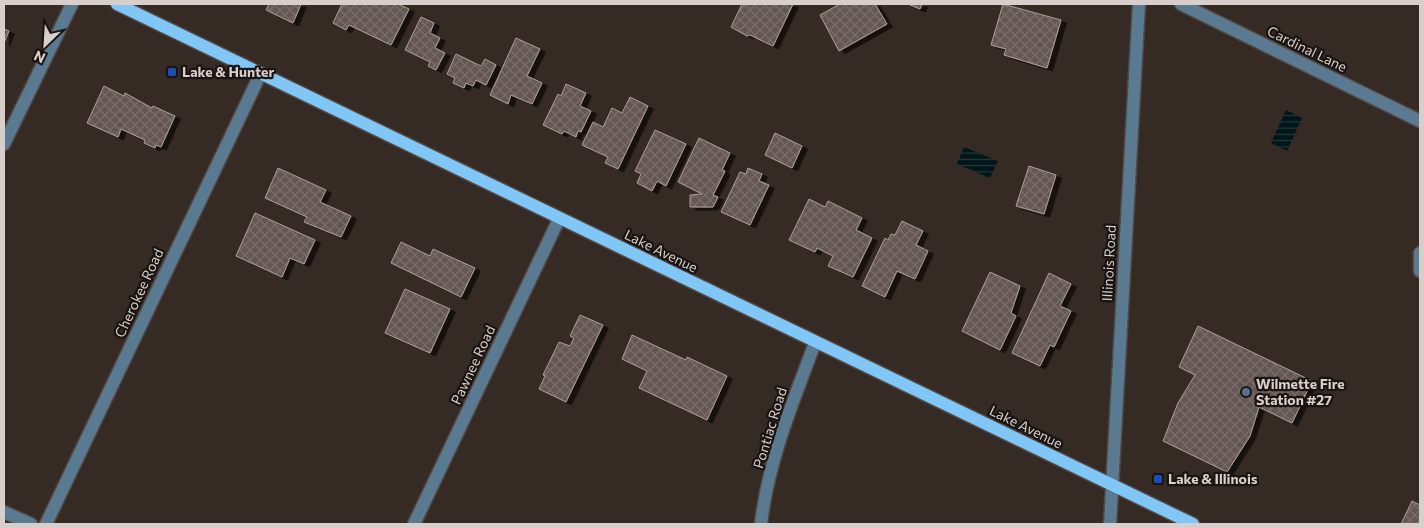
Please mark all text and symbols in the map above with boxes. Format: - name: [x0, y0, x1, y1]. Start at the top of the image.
- north arrow: [20, 20, 70, 70]
- street label: Cardinal Lane: [1265, 22, 1350, 75]
- text: N: [31, 47, 48, 67]
- place label: Lake & Hunter: [182, 63, 274, 80]
- marker: Lake & Hunter: [166, 66, 178, 78]
- street label: Illinois Road: [1098, 224, 1119, 302]
- street label: Lake Avenue: [622, 226, 701, 276]
- street label: Cherokee Road: [111, 246, 167, 340]
- street label: Pawnee Road: [447, 323, 498, 407]
- place label: Wilmette Fire Station #27: [1256, 375, 1345, 408]
- street label: Pontiac Road: [749, 385, 790, 470]
- marker: Wilmette Fire Station #27: [1240, 386, 1252, 398]
- street label: Lake Avenue: [987, 402, 1066, 452]
- place label: Lake & Illinois: [1168, 470, 1258, 487]
- marker: Lake & Illinois: [1152, 473, 1164, 485]

